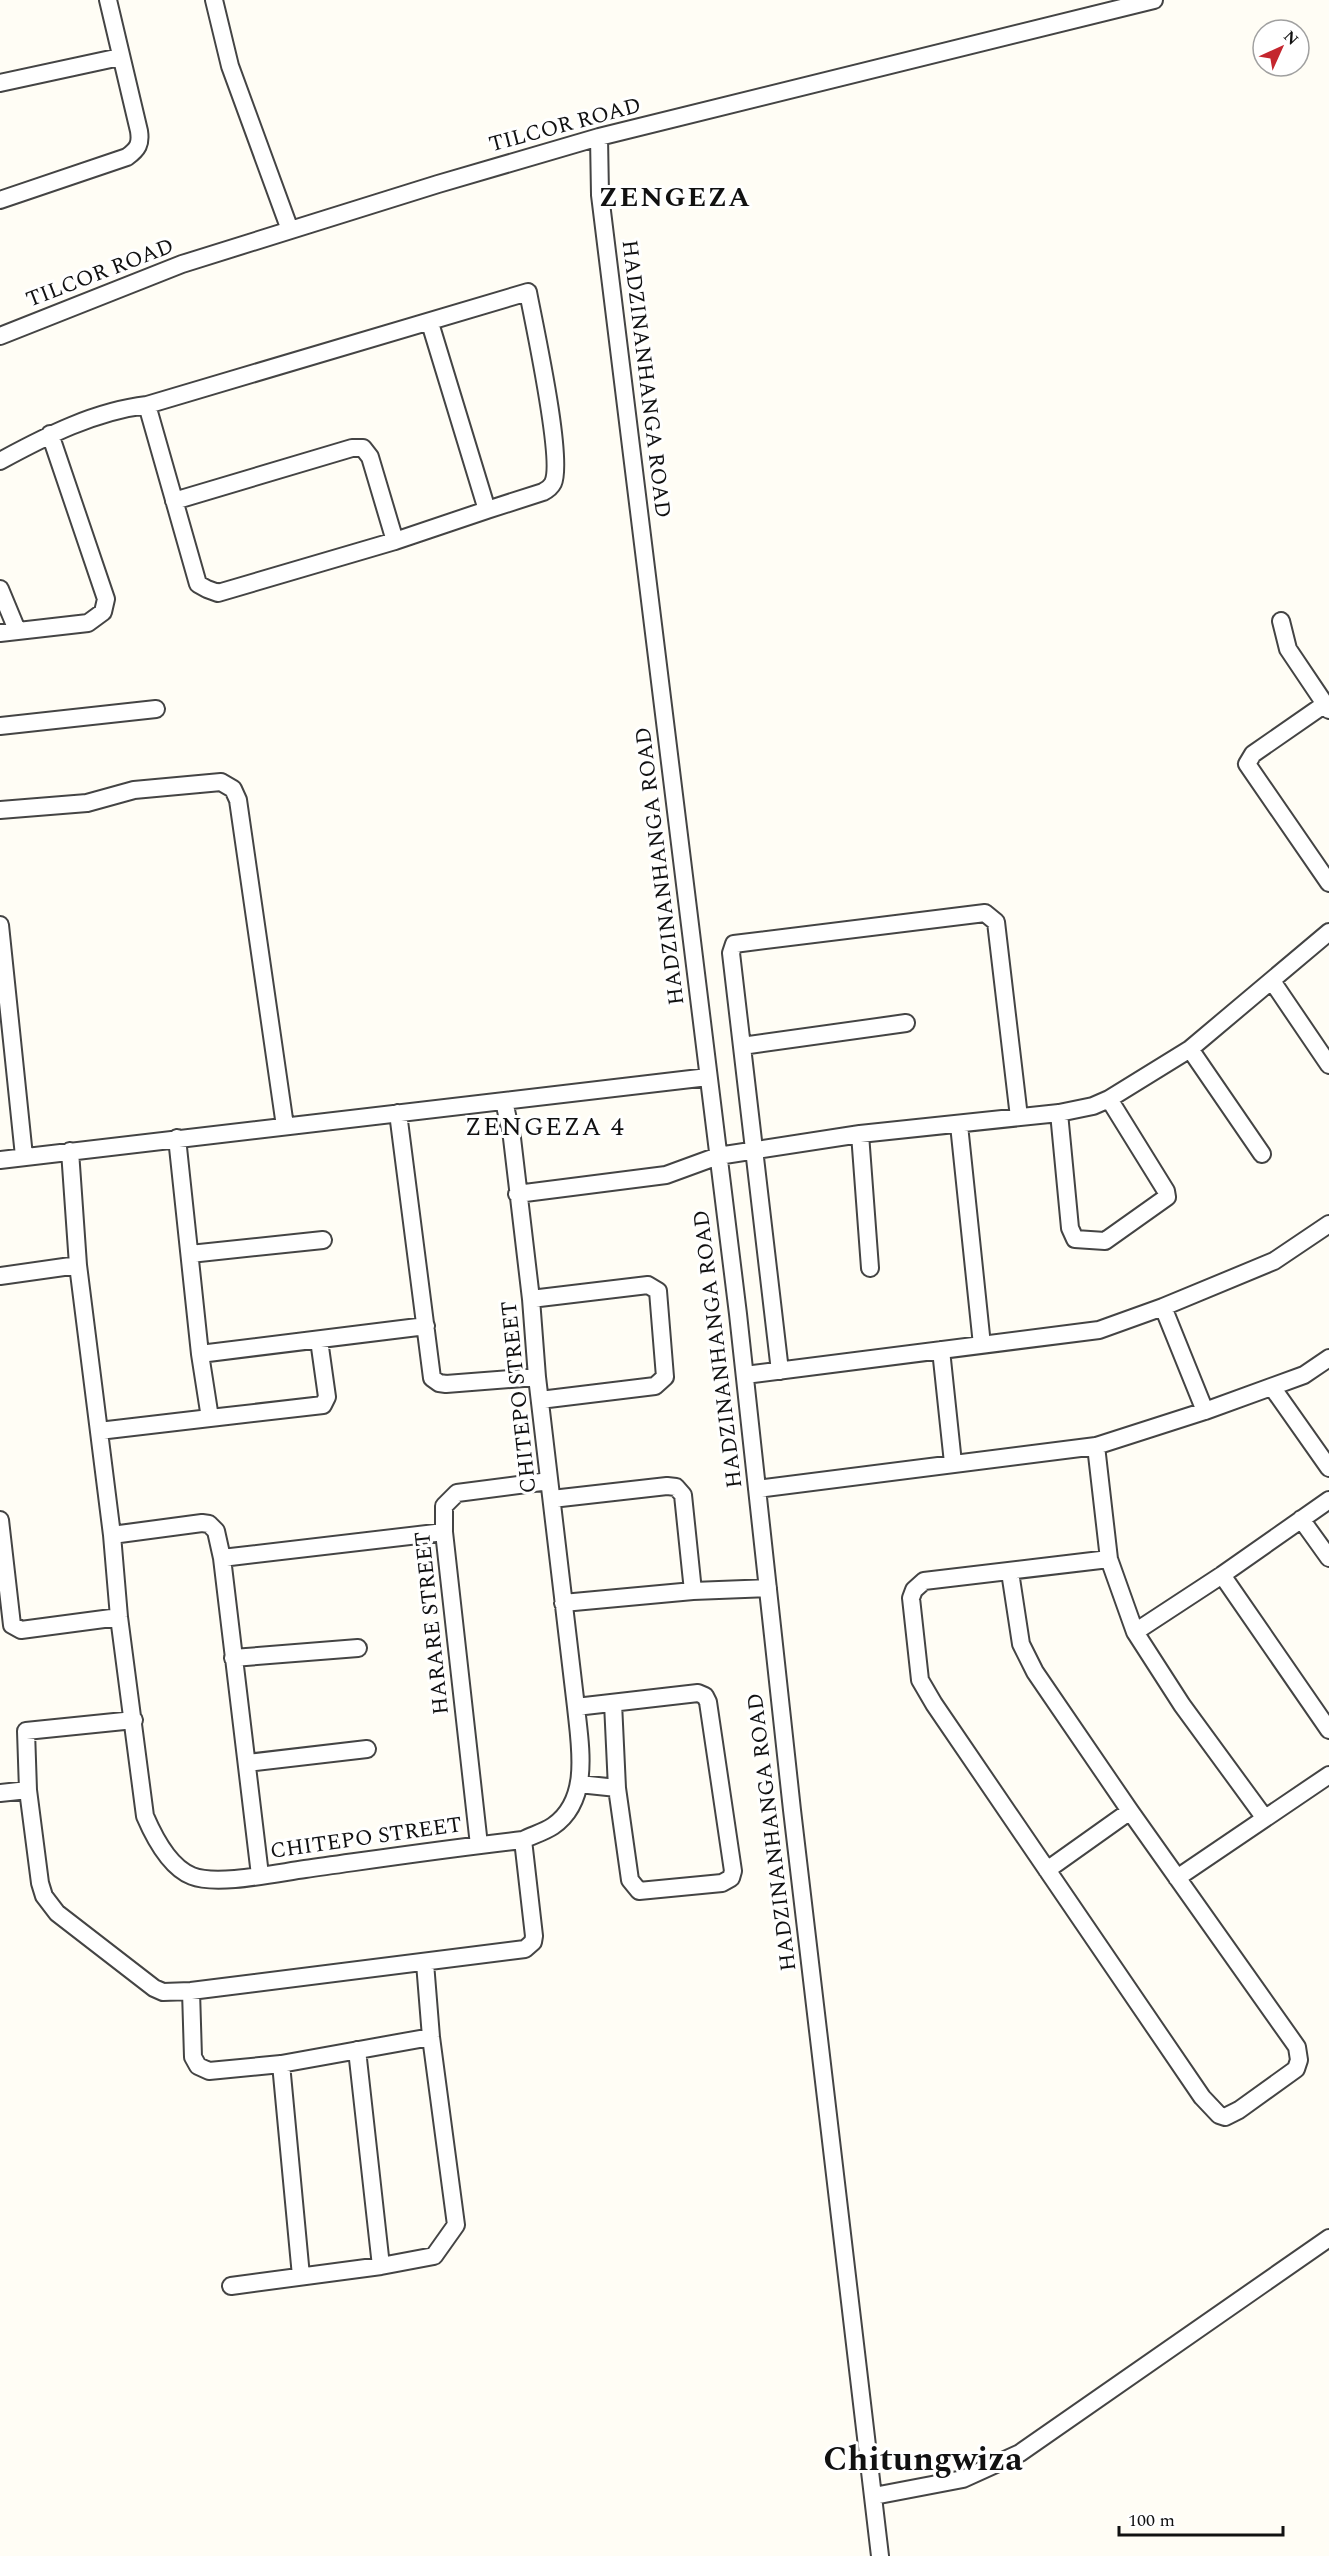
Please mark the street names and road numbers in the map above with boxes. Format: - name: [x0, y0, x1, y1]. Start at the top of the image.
- street label: TILCOR ROAD: [485, 89, 645, 161]
- street label: TILCOR ROAD: [21, 230, 179, 316]
- street label: HADZINANHANGA ROAD: [613, 238, 679, 520]
- street label: HADZINANHANGA ROAD: [627, 725, 693, 1007]
- street label: HADZINANHANGA ROAD: [685, 1208, 751, 1490]
- street label: CHITEPO STREET: [492, 1299, 546, 1495]
- street label: HARARE STREET: [406, 1530, 458, 1716]
- street label: HADZINANHANGA ROAD: [739, 1691, 805, 1973]
- street label: CHITEPO STREET: [268, 1808, 464, 1868]

